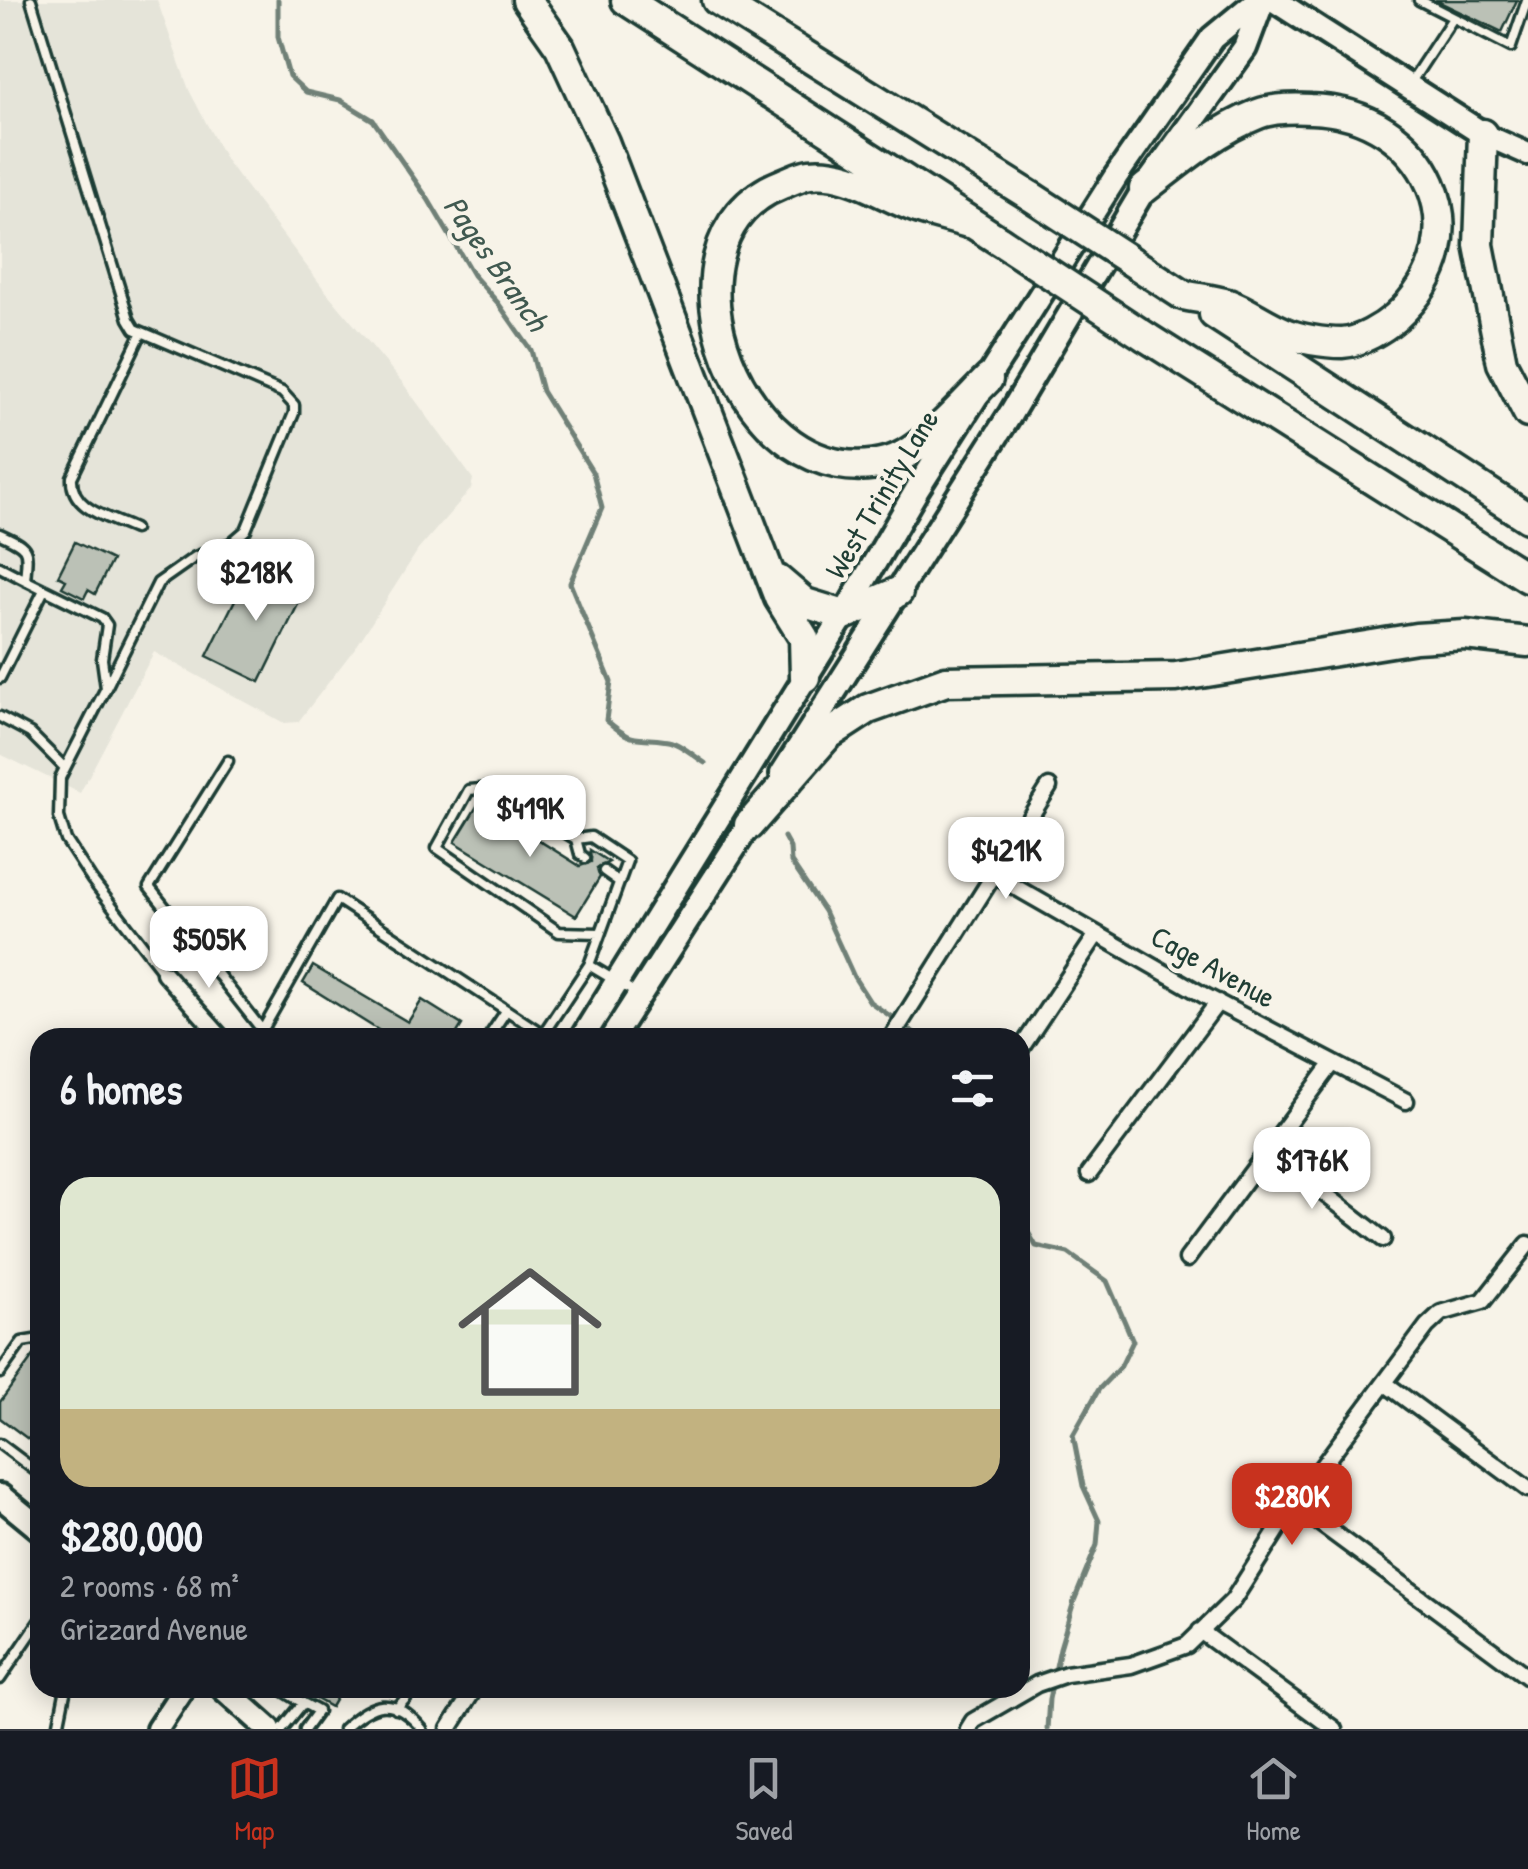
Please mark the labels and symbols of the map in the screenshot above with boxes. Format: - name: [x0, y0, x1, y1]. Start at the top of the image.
- water label: Pages Branch: [434, 186, 560, 341]
- street label: West Trinity Lane: [815, 402, 947, 585]
- pin: $218K: [186, 539, 326, 624]
- pin: $419K: [460, 775, 600, 860]
- pin: $421K: [936, 817, 1076, 902]
- pin: $505K: [139, 906, 279, 991]
- street label: Cage Avenue: [1144, 916, 1283, 1017]
- pin: $176K: [1242, 1127, 1382, 1212]
- pin: $280K: [1222, 1463, 1362, 1548]

